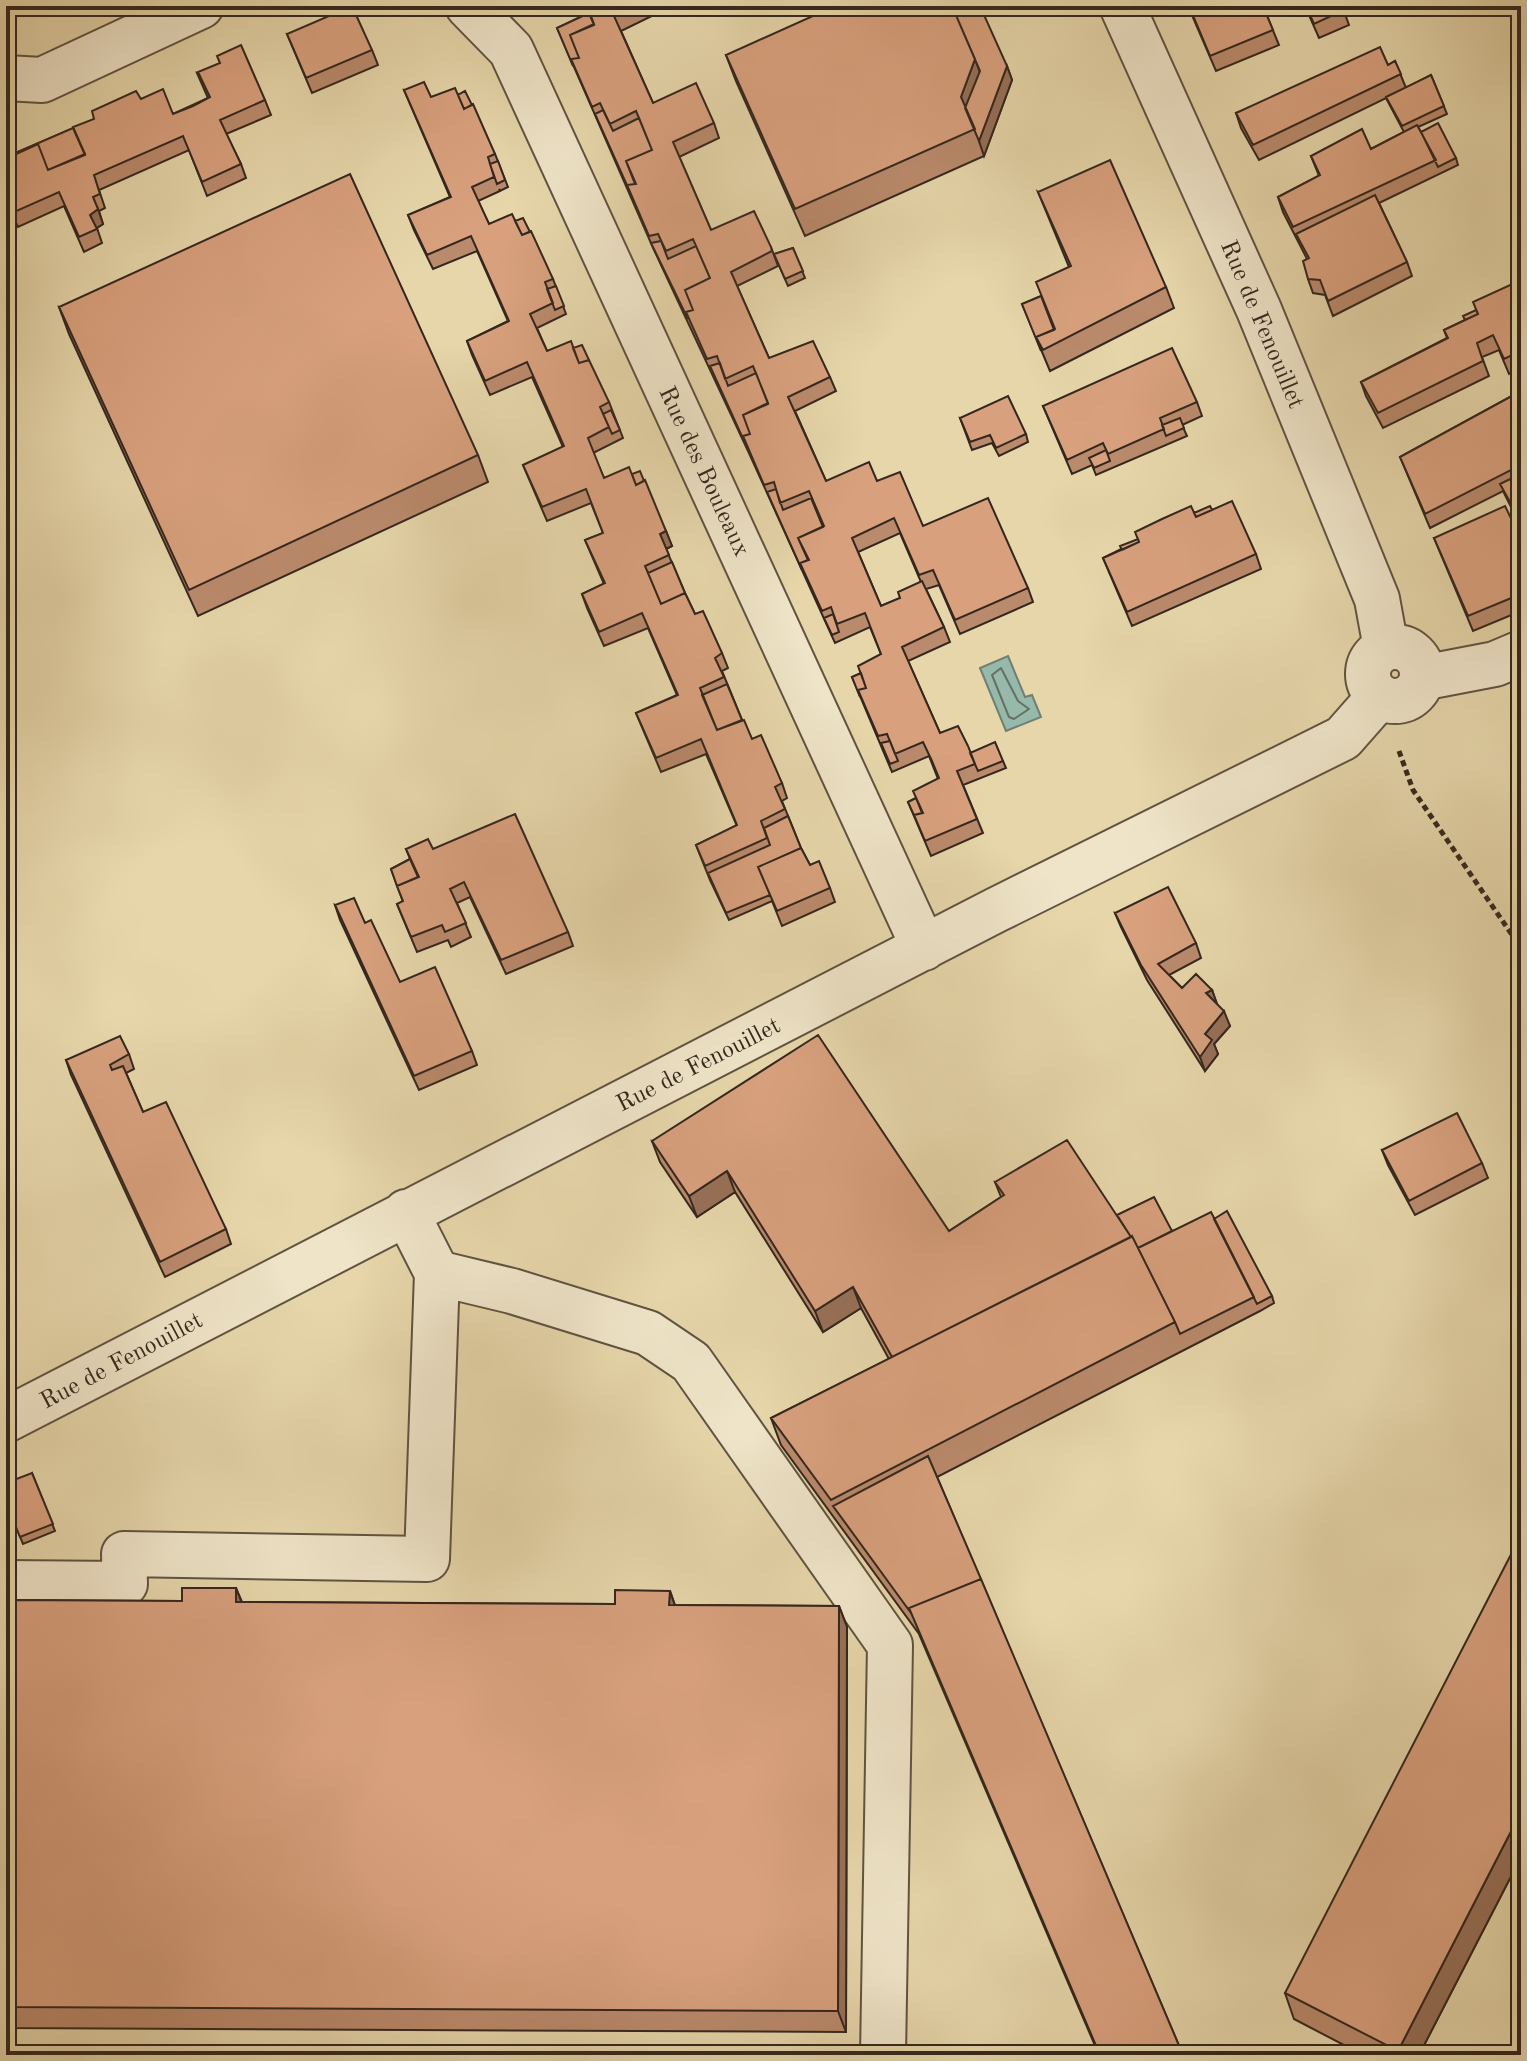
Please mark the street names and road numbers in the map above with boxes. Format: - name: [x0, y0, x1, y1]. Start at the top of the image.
- street label: Rue de Fenouillet: [1215, 237, 1307, 412]
- street label: Rue des Bouleaux: [653, 383, 753, 560]
- street label: Rue de Fenouillet: [613, 1014, 785, 1117]
- street label: Rue de Fenouillet: [37, 1309, 207, 1415]

